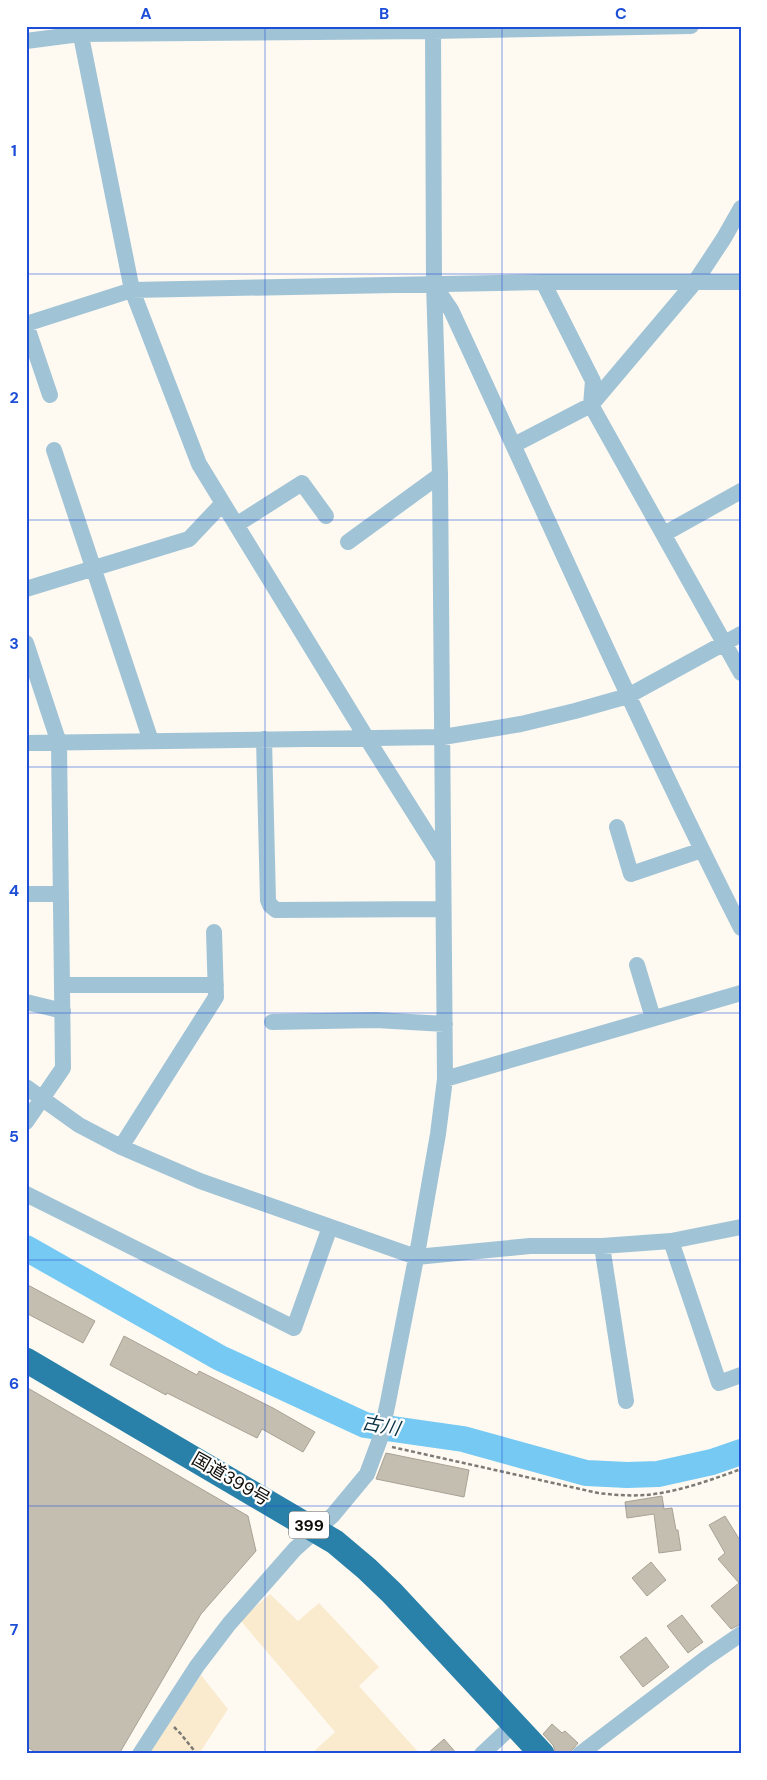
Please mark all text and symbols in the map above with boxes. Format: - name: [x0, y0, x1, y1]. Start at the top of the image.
- text: A: [140, 3, 152, 24]
- text: B: [379, 3, 389, 24]
- text: C: [615, 3, 627, 24]
- text: 1: [11, 140, 17, 161]
- text: 2: [9, 387, 19, 408]
- text: 3: [9, 633, 19, 654]
- text: 4: [9, 880, 19, 901]
- text: 5: [9, 1126, 19, 1147]
- text: 6: [9, 1373, 19, 1394]
- water label: 古川: [360, 1410, 404, 1442]
- street label: 国道399号: [187, 1447, 275, 1511]
- road number: 399: [289, 1512, 329, 1538]
- text: 7: [10, 1619, 19, 1640]

